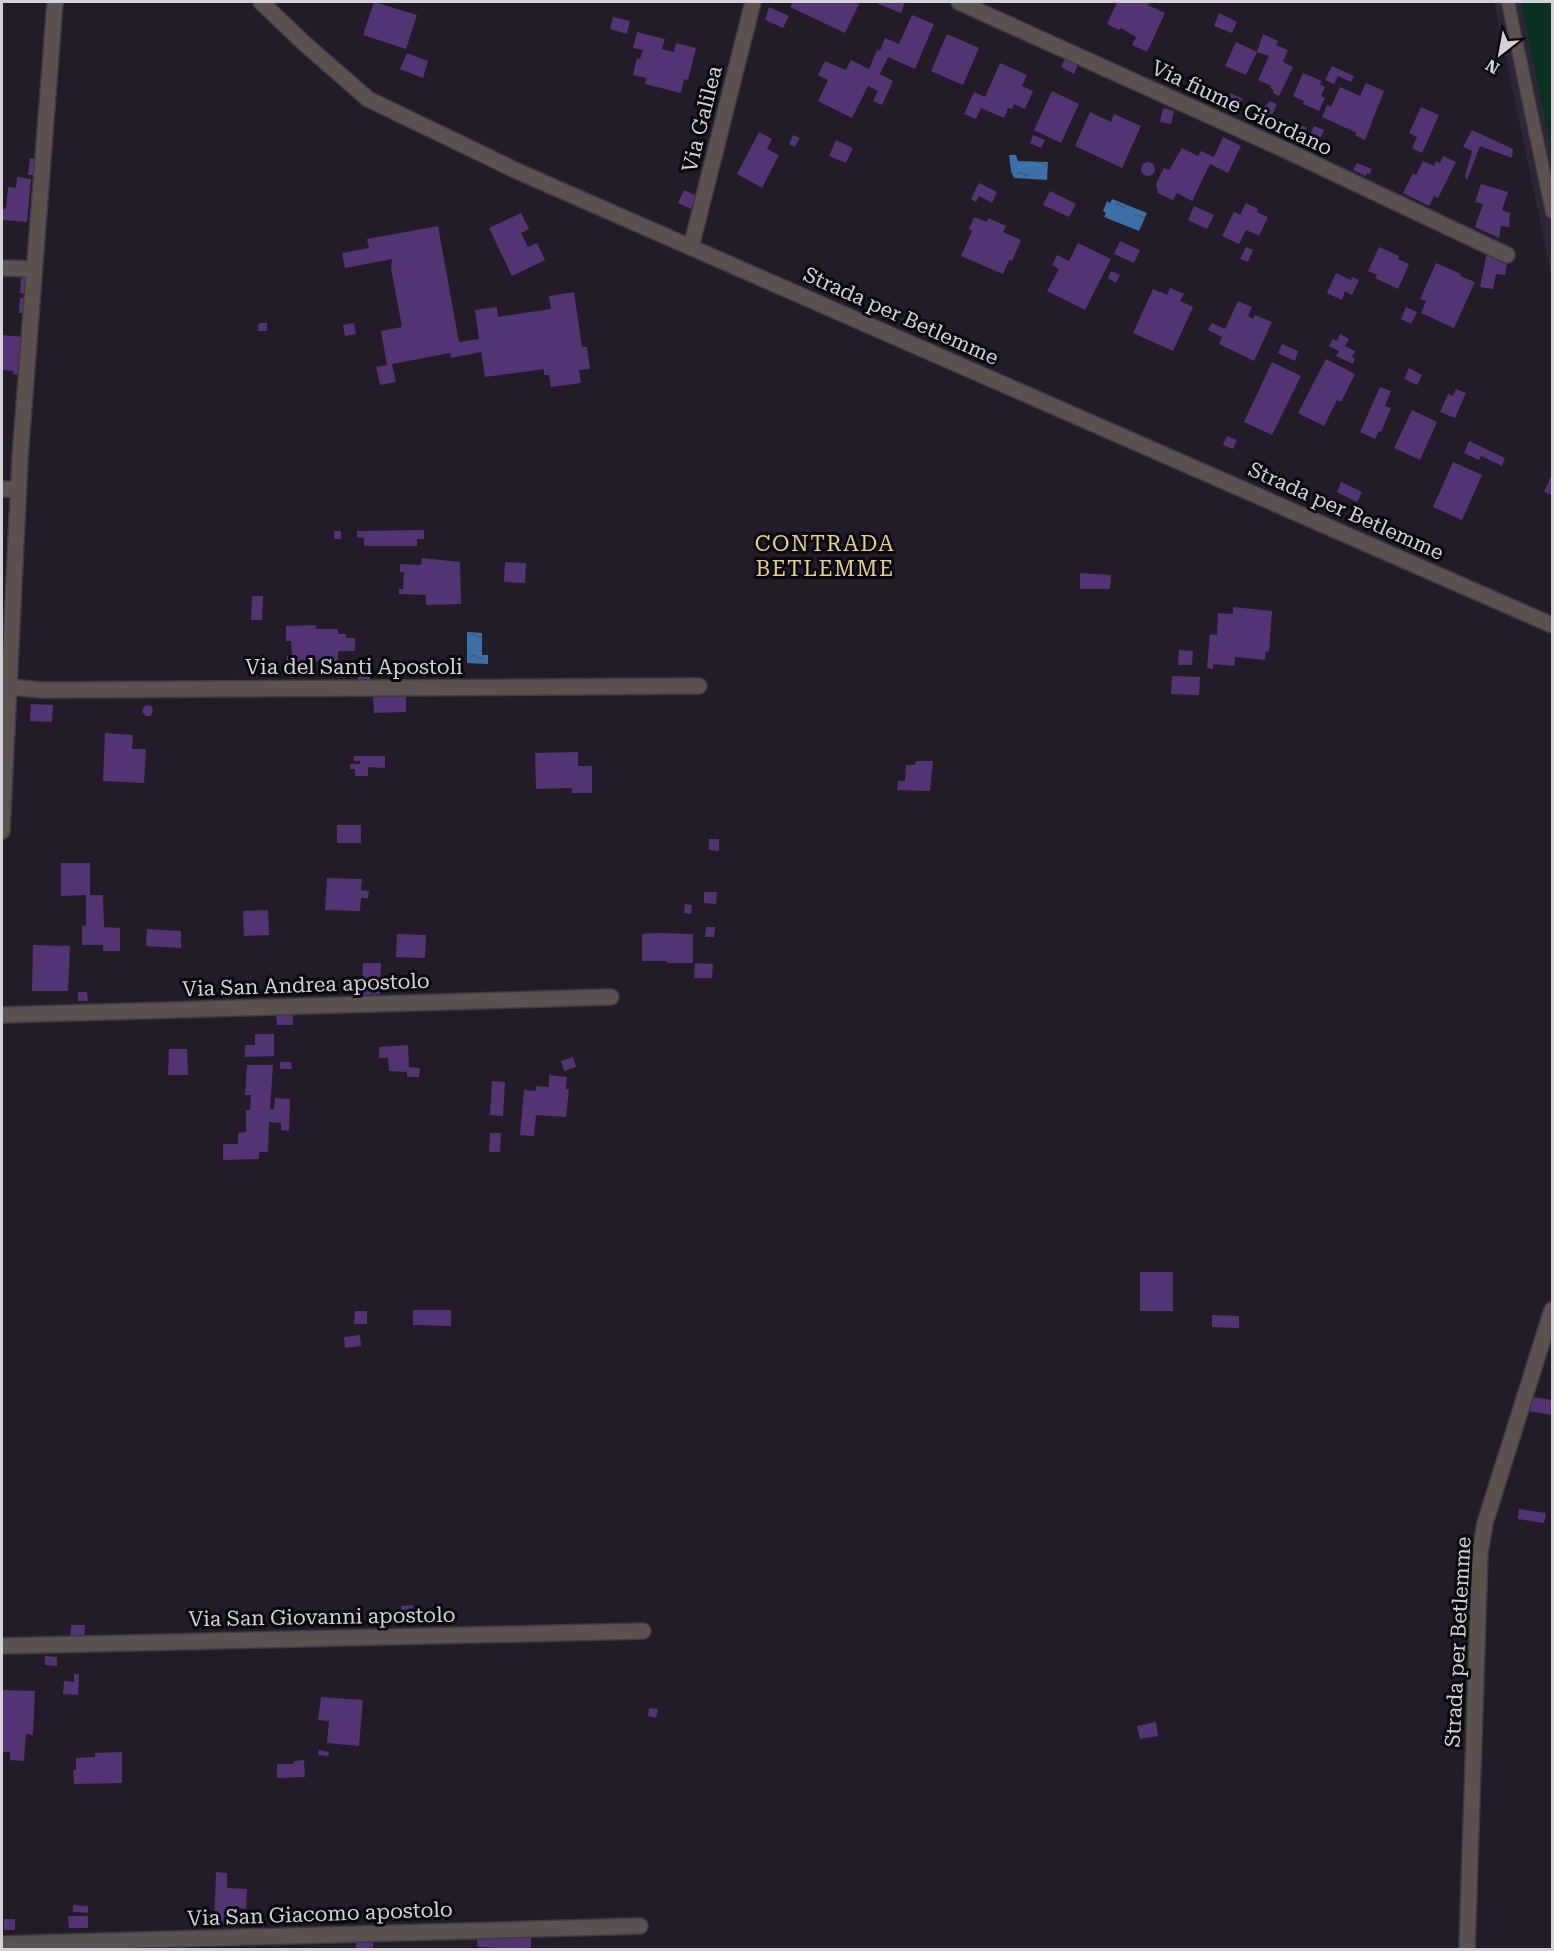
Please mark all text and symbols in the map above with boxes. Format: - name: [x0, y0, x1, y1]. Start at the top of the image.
- north arrow: [1470, 24, 1530, 84]
- text: N: [1482, 55, 1503, 78]
- street label: Via fiume Giordano: [1148, 56, 1336, 160]
- street label: Via Galilea: [677, 63, 727, 175]
- street label: Strada per Betlemme: [800, 262, 1002, 370]
- street label: Strada per Betlemme: [1245, 457, 1447, 565]
- district label: CONTRADA BETLEMME: [755, 531, 895, 581]
- street label: Via del Santi Apostoli: [245, 655, 463, 679]
- street label: Via San Andrea apostolo: [182, 969, 430, 1001]
- street label: Strada per Betlemme: [1440, 1536, 1476, 1748]
- street label: Via San Giovanni apostolo: [188, 1603, 456, 1631]
- street label: Via San Giacomo apostolo: [187, 1897, 453, 1931]

